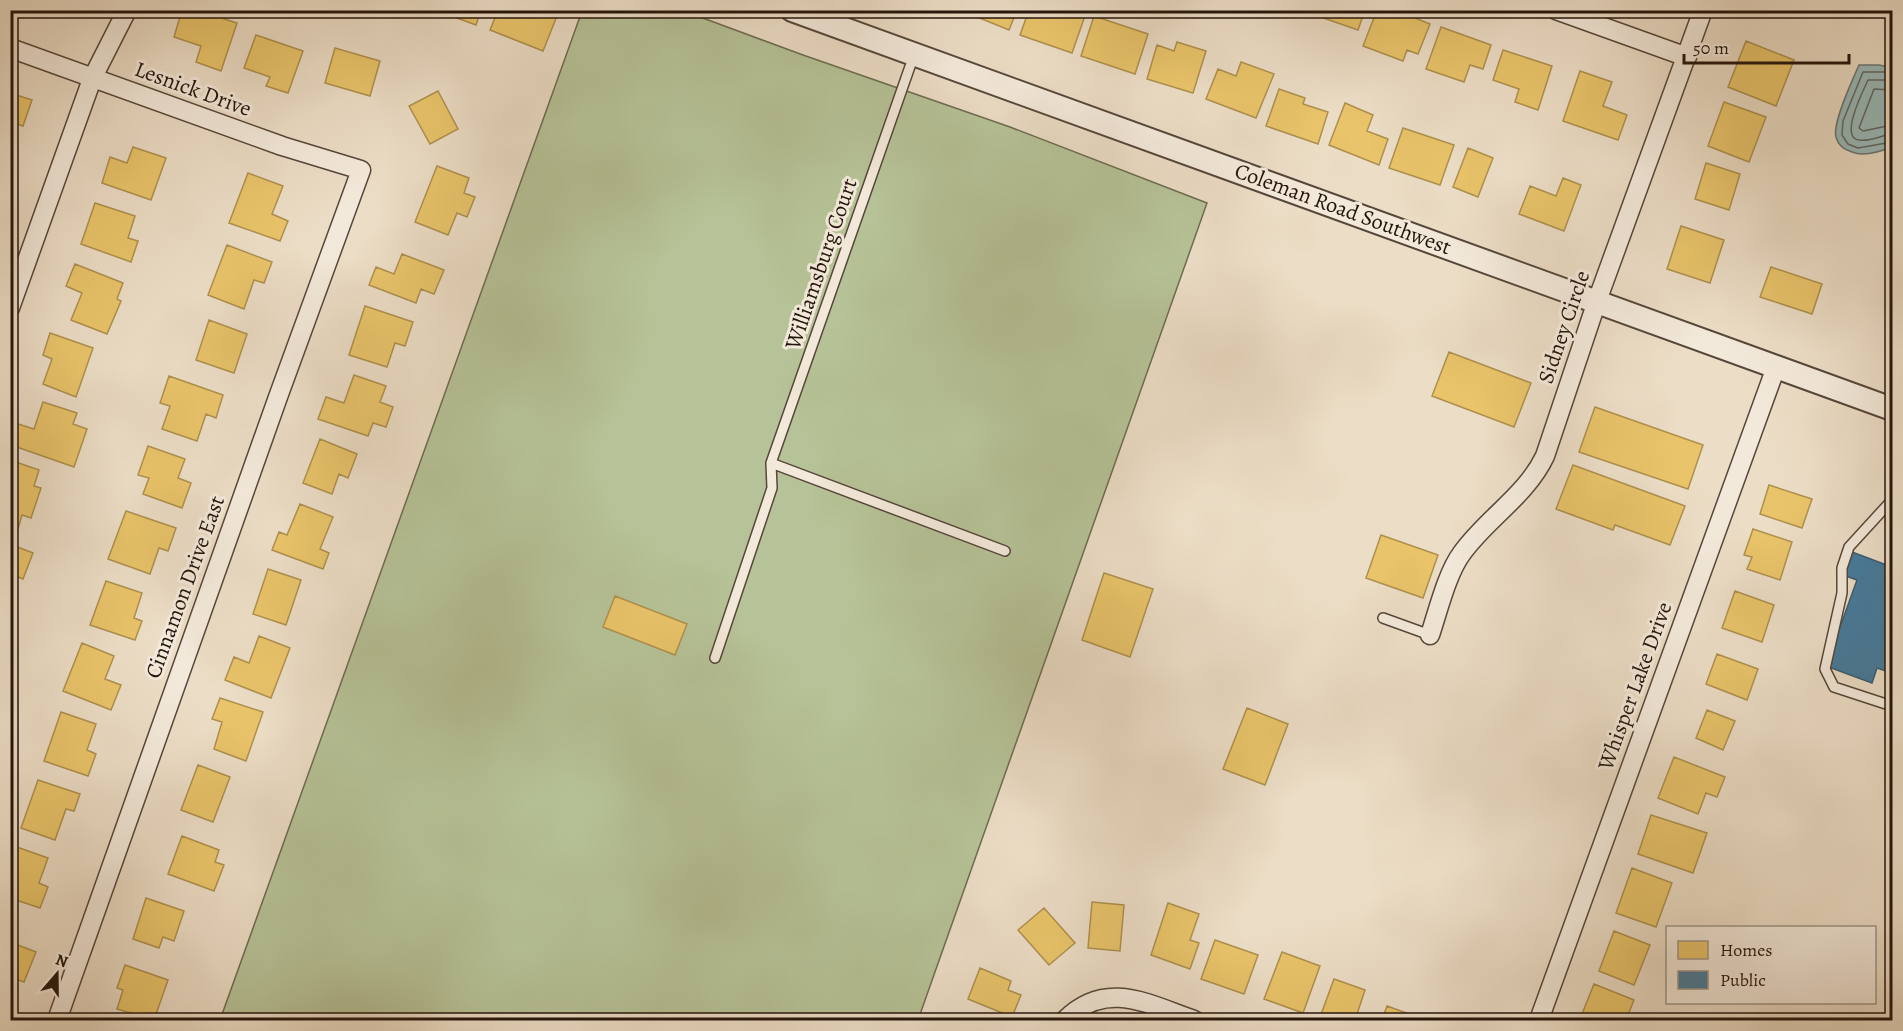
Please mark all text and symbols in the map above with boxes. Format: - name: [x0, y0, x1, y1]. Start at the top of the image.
- scale bar: [1684, 27, 1849, 65]
- text: 50 m: [1693, 36, 1729, 60]
- street label: Lesnick Drive: [130, 54, 256, 124]
- street label: Coleman Road Southwest: [1231, 156, 1455, 262]
- street label: Williamsburg Court: [777, 175, 864, 354]
- street label: Sidney Circle: [1531, 266, 1597, 388]
- street label: Cinnamon Drive East: [138, 492, 232, 682]
- street label: Whisper Lake Drive: [1590, 598, 1679, 775]
- legend: [1666, 926, 1876, 1004]
- text: Homes: [1720, 938, 1772, 962]
- north arrow: [27, 944, 87, 1004]
- text: N: [53, 949, 71, 973]
- text: Public: [1720, 968, 1766, 992]

